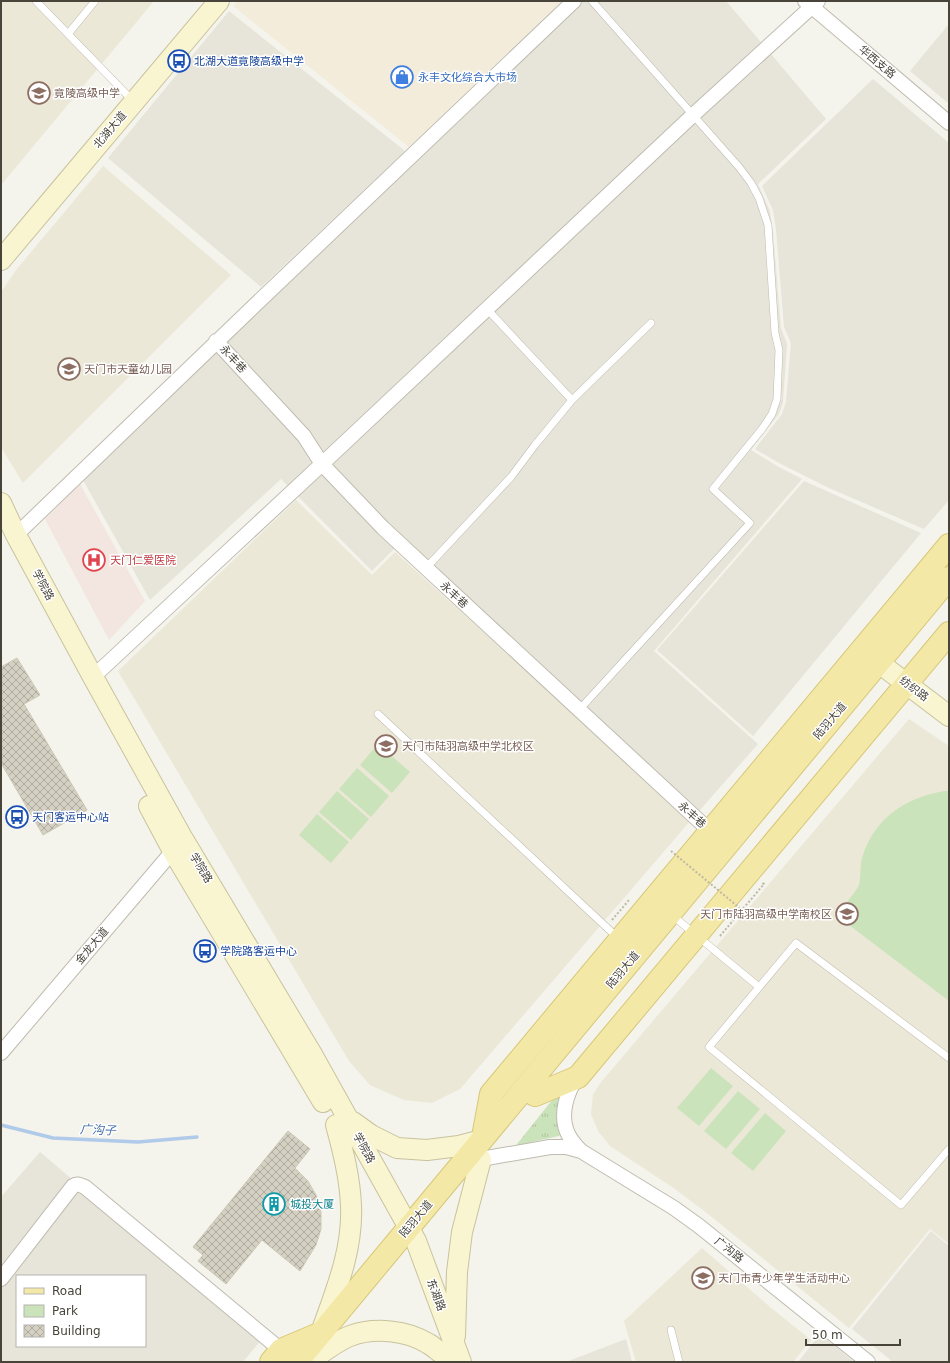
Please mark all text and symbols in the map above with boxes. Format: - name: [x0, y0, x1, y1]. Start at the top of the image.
- street label: 华西支路: [856, 43, 898, 81]
- bus stop icon: 北湖大道竟陵高级中学: [166, 48, 192, 74]
- place label: 北湖大道竟陵高级中学: [194, 55, 304, 68]
- shop icon: 永丰文化综合大市场: [389, 64, 415, 90]
- place label: 永丰文化综合大市场: [418, 71, 517, 84]
- school or university icon: 竟陵高级中学: [26, 80, 52, 106]
- place label: 竟陵高级中学: [54, 87, 120, 100]
- street label: 北湖大道: [91, 109, 129, 151]
- street label: 永丰巷: [217, 342, 249, 376]
- school or university icon: 天门市天童幼儿园: [56, 356, 82, 382]
- place label: 天门市天童幼儿园: [84, 363, 172, 376]
- hospital icon: 天门仁爱医院: [81, 547, 107, 573]
- place label: 天门仁爱医院: [110, 554, 176, 567]
- street label: 学院路: [30, 567, 56, 603]
- street label: 永丰巷: [437, 579, 471, 611]
- street label: 纺织路: [897, 674, 931, 704]
- street label: 陆羽大道: [811, 700, 849, 742]
- school or university icon: 天门市陆羽高级中学北校区: [373, 733, 399, 759]
- place label: 天门市陆羽高级中学北校区: [402, 740, 534, 753]
- street label: 永丰巷: [675, 799, 709, 831]
- bus stop icon: 天门客运中心站: [4, 804, 30, 830]
- place label: 天门客运中心站: [32, 811, 109, 824]
- street label: 学院路: [187, 851, 215, 885]
- school or university icon: 天门市陆羽高级中学南校区: [834, 901, 860, 927]
- place label: 天门市陆羽高级中学南校区: [700, 908, 832, 921]
- street label: 金龙大道: [73, 925, 111, 967]
- bus stop icon: 学院路客运中心: [192, 938, 218, 964]
- place label: 学院路客运中心: [220, 945, 297, 958]
- street label: 陆羽大道: [604, 949, 642, 991]
- water label: 广沟子: [80, 1122, 117, 1138]
- street label: 学院路: [350, 1130, 378, 1166]
- building icon: 城投大厦: [261, 1191, 287, 1217]
- place label: 城投大厦: [290, 1198, 334, 1211]
- street label: 陆羽大道: [397, 1198, 435, 1240]
- street label: 广沟路: [712, 1235, 746, 1265]
- school or university icon: 天门市青少年学生活动中心: [690, 1265, 716, 1291]
- place label: 天门市青少年学生活动中心: [718, 1272, 850, 1285]
- legend: [16, 1275, 146, 1347]
- street label: 东湖路: [424, 1277, 448, 1313]
- text: Road: [52, 1284, 82, 1298]
- text: Park: [52, 1304, 78, 1318]
- scale bar: [806, 1321, 900, 1347]
- text: Building: [52, 1324, 101, 1338]
- text: 50 m: [812, 1328, 843, 1342]

